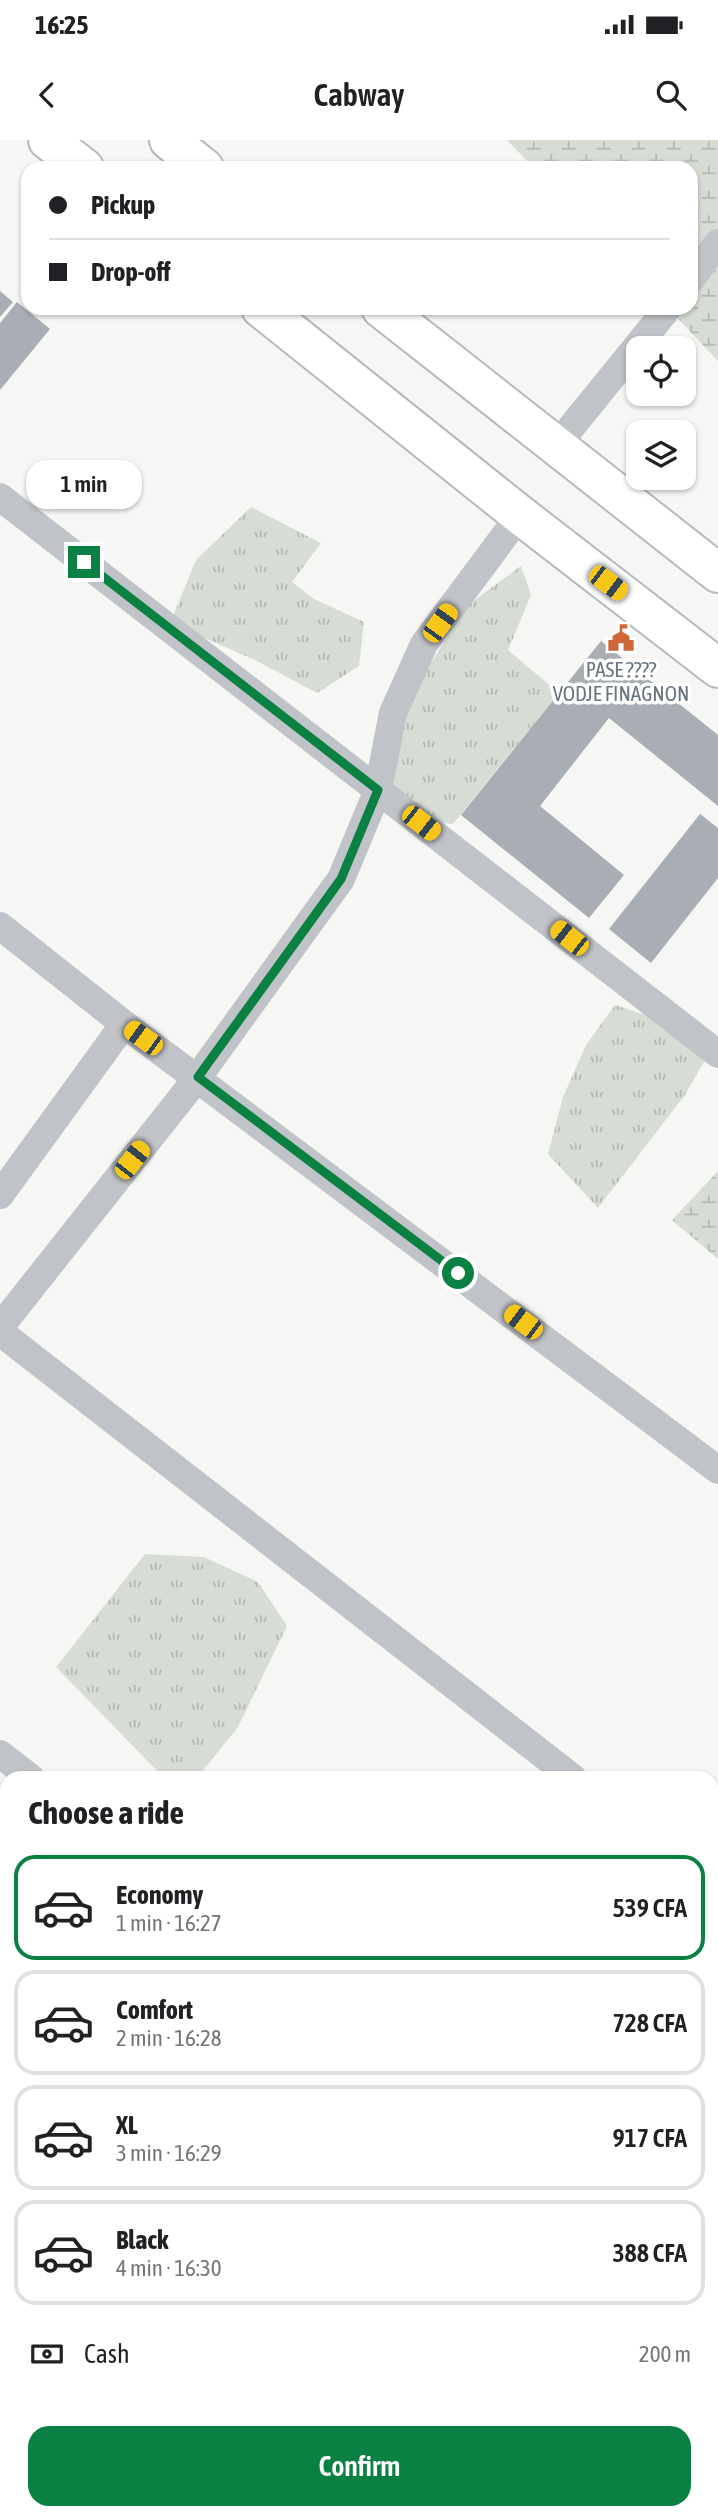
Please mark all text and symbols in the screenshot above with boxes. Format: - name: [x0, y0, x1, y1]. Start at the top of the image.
- text: 16:25: [35, 10, 89, 40]
- icon: back: [28, 76, 66, 114]
- text: Cabway: [314, 76, 404, 113]
- icon: search: [652, 76, 690, 114]
- text: Pickup: [91, 190, 155, 220]
- text: Drop-off: [91, 257, 171, 287]
- map controls: [626, 336, 696, 490]
- button: locate: [626, 336, 696, 406]
- button: layers: [626, 420, 696, 490]
- callout: 1 min: [26, 460, 142, 510]
- text: 1 min: [61, 471, 107, 497]
- route end: [68, 546, 100, 578]
- car: [585, 562, 632, 604]
- car: [420, 600, 461, 646]
- public building icon: PASE ???? VODJE FINAGNON: [606, 623, 636, 653]
- place label: PASE ???? VODJE FINAGNON: [553, 657, 689, 705]
- car: [398, 802, 445, 844]
- car: [546, 917, 593, 959]
- car: [120, 1017, 167, 1059]
- car: [111, 1137, 154, 1183]
- route start: [442, 1257, 474, 1289]
- car: [500, 1301, 547, 1343]
- text: Choose a ride: [28, 1794, 184, 1831]
- icon: car: [32, 1876, 95, 1939]
- text: Economy: [116, 1880, 203, 1910]
- text: 539 CFA: [612, 1893, 687, 1923]
- text: 1 min · 16:27: [116, 1910, 222, 1936]
- icon: car: [32, 1991, 95, 2054]
- text: Comfort: [116, 1995, 193, 2025]
- text: 728 CFA: [612, 2008, 687, 2038]
- text: 2 min · 16:28: [116, 2025, 222, 2051]
- icon: car: [32, 2106, 95, 2169]
- text: XL: [116, 2110, 138, 2140]
- text: 917 CFA: [612, 2123, 687, 2153]
- text: 3 min · 16:29: [116, 2140, 222, 2166]
- icon: car: [32, 2221, 95, 2284]
- text: Black: [116, 2225, 168, 2255]
- text: 388 CFA: [612, 2238, 687, 2268]
- text: 4 min · 16:30: [116, 2255, 222, 2281]
- icon: cash: [28, 2335, 66, 2373]
- text: Cash: [84, 2339, 130, 2369]
- text: 200 m: [639, 2341, 691, 2367]
- button: Confirm: [28, 2426, 691, 2506]

